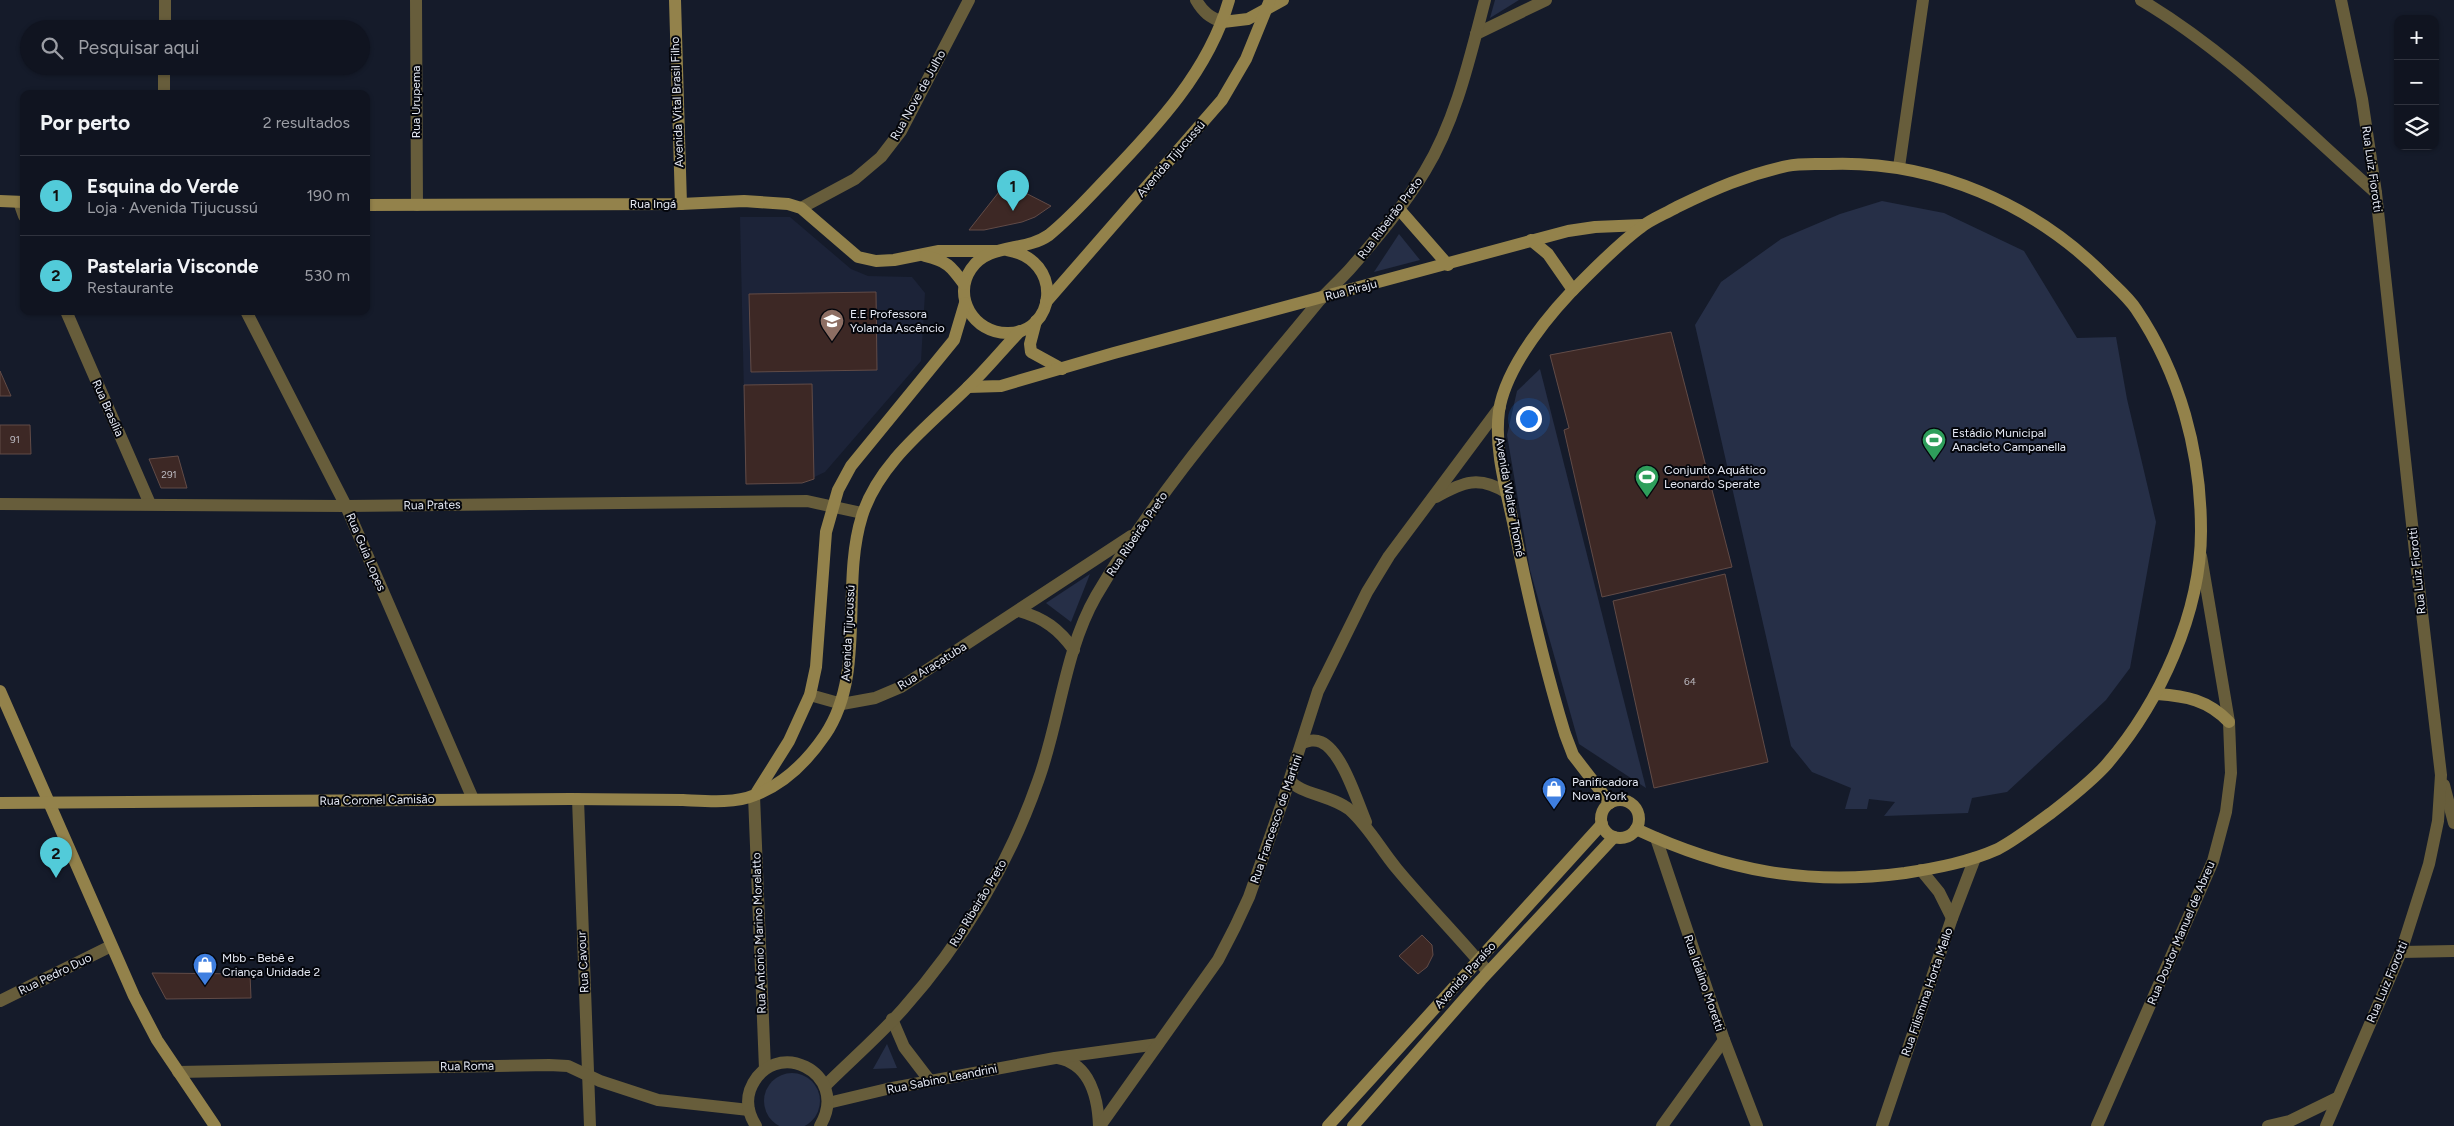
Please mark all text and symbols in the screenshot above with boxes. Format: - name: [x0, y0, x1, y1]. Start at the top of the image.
- map controls: [2394, 15, 2439, 150]
- button: +: [2394, 15, 2439, 60]
- search box: [20, 20, 370, 75]
- icon: search: [38, 34, 66, 62]
- text: Pesquisar aqui: [78, 36, 199, 59]
- street label: Avenida Vital Brasil Filho: [668, 36, 686, 168]
- street label: Rua Nove de Julho: [887, 48, 949, 142]
- button: −: [2394, 60, 2439, 105]
- street label: Rua Urupema: [409, 66, 423, 138]
- button: layers: [2394, 105, 2439, 150]
- text: Por perto: [40, 110, 130, 135]
- text: 2 resultados: [263, 113, 350, 132]
- street label: Avenida Tijucussú: [1134, 118, 1208, 200]
- street label: Rua Luiz Fiorotti: [2359, 125, 2385, 213]
- pin: 1: [997, 170, 1029, 211]
- street label: Rua Ribeirão Preto: [1355, 174, 1425, 262]
- text: Esquina do Verde: [87, 175, 239, 198]
- text: 1: [53, 186, 59, 205]
- text: 190 m: [307, 186, 350, 205]
- street label: Rua Ingá: [630, 197, 676, 211]
- text: Loja · Avenida Tijucussú: [87, 198, 258, 217]
- text: Pastelaria Visconde: [87, 255, 258, 278]
- text: 2: [51, 266, 61, 285]
- text: 530 m: [304, 266, 350, 285]
- street label: Rua Piraju: [1324, 276, 1378, 304]
- text: Restaurante: [87, 278, 174, 297]
- place label: E.E Professora Yolanda Ascêncio: [850, 307, 945, 335]
- school or university icon: E.E Professora Yolanda Ascêncio: [819, 308, 845, 342]
- street label: Rua Brasília: [89, 377, 127, 439]
- your location: [1516, 406, 1542, 432]
- place label: Estádio Municipal Anacleto Campanella: [1952, 426, 2066, 454]
- sports icon: Estádio Municipal Anacleto Campanella: [1921, 427, 1947, 461]
- house number: 91: [10, 433, 20, 446]
- street label: Avenida Walter Thomé: [1493, 436, 1527, 558]
- place label: Conjunto Aquático Leonardo Sperate: [1664, 463, 1766, 491]
- sports icon: Conjunto Aquático Leonardo Sperate: [1634, 464, 1660, 498]
- house number: 291: [161, 468, 177, 481]
- street label: Rua Ribeirão Preto: [1104, 489, 1171, 579]
- street label: Rua Prates: [403, 497, 461, 512]
- street label: Rua Guia Lopes: [343, 511, 389, 593]
- street label: Rua Luiz Fiorotti: [2405, 527, 2429, 615]
- street label: Avenida Tijucussú: [838, 584, 858, 682]
- street label: Rua Araçatuba: [895, 639, 969, 693]
- house number: 64: [1684, 675, 1696, 688]
- street label: Rua Francesco de Martini: [1247, 753, 1305, 885]
- place label: Panificadora Nova York: [1572, 775, 1638, 803]
- shop icon: Panificadora Nova York: [1541, 776, 1567, 810]
- street label: Rua Coronel Camisão: [319, 792, 435, 808]
- pin: 2: [40, 837, 72, 878]
- street label: Rua Antonio Marino Morelatto: [749, 852, 769, 1014]
- street label: Rua Ribeirão Preto: [946, 857, 1010, 949]
- street label: Rua Doutor Manuel de Abreu: [2144, 859, 2218, 1007]
- street label: Rua Filismina Horta Mello: [1898, 926, 1956, 1058]
- street label: Rua Cavour: [574, 931, 592, 993]
- street label: Rua Idalino Moretti: [1681, 933, 1727, 1033]
- street label: Avenida Paraíso: [1431, 939, 1499, 1011]
- street label: Rua Luiz Fiorotti: [2364, 939, 2410, 1025]
- street label: Rua Pedro Duo: [16, 950, 94, 998]
- place label: Mbb - Bebê e Criança Unidade 2: [222, 951, 320, 979]
- shop icon: Mbb - Bebê e Criança Unidade 2: [192, 952, 218, 986]
- street label: Rua Roma: [440, 1059, 494, 1073]
- street label: Rua Sabino Leandrini: [886, 1061, 998, 1097]

